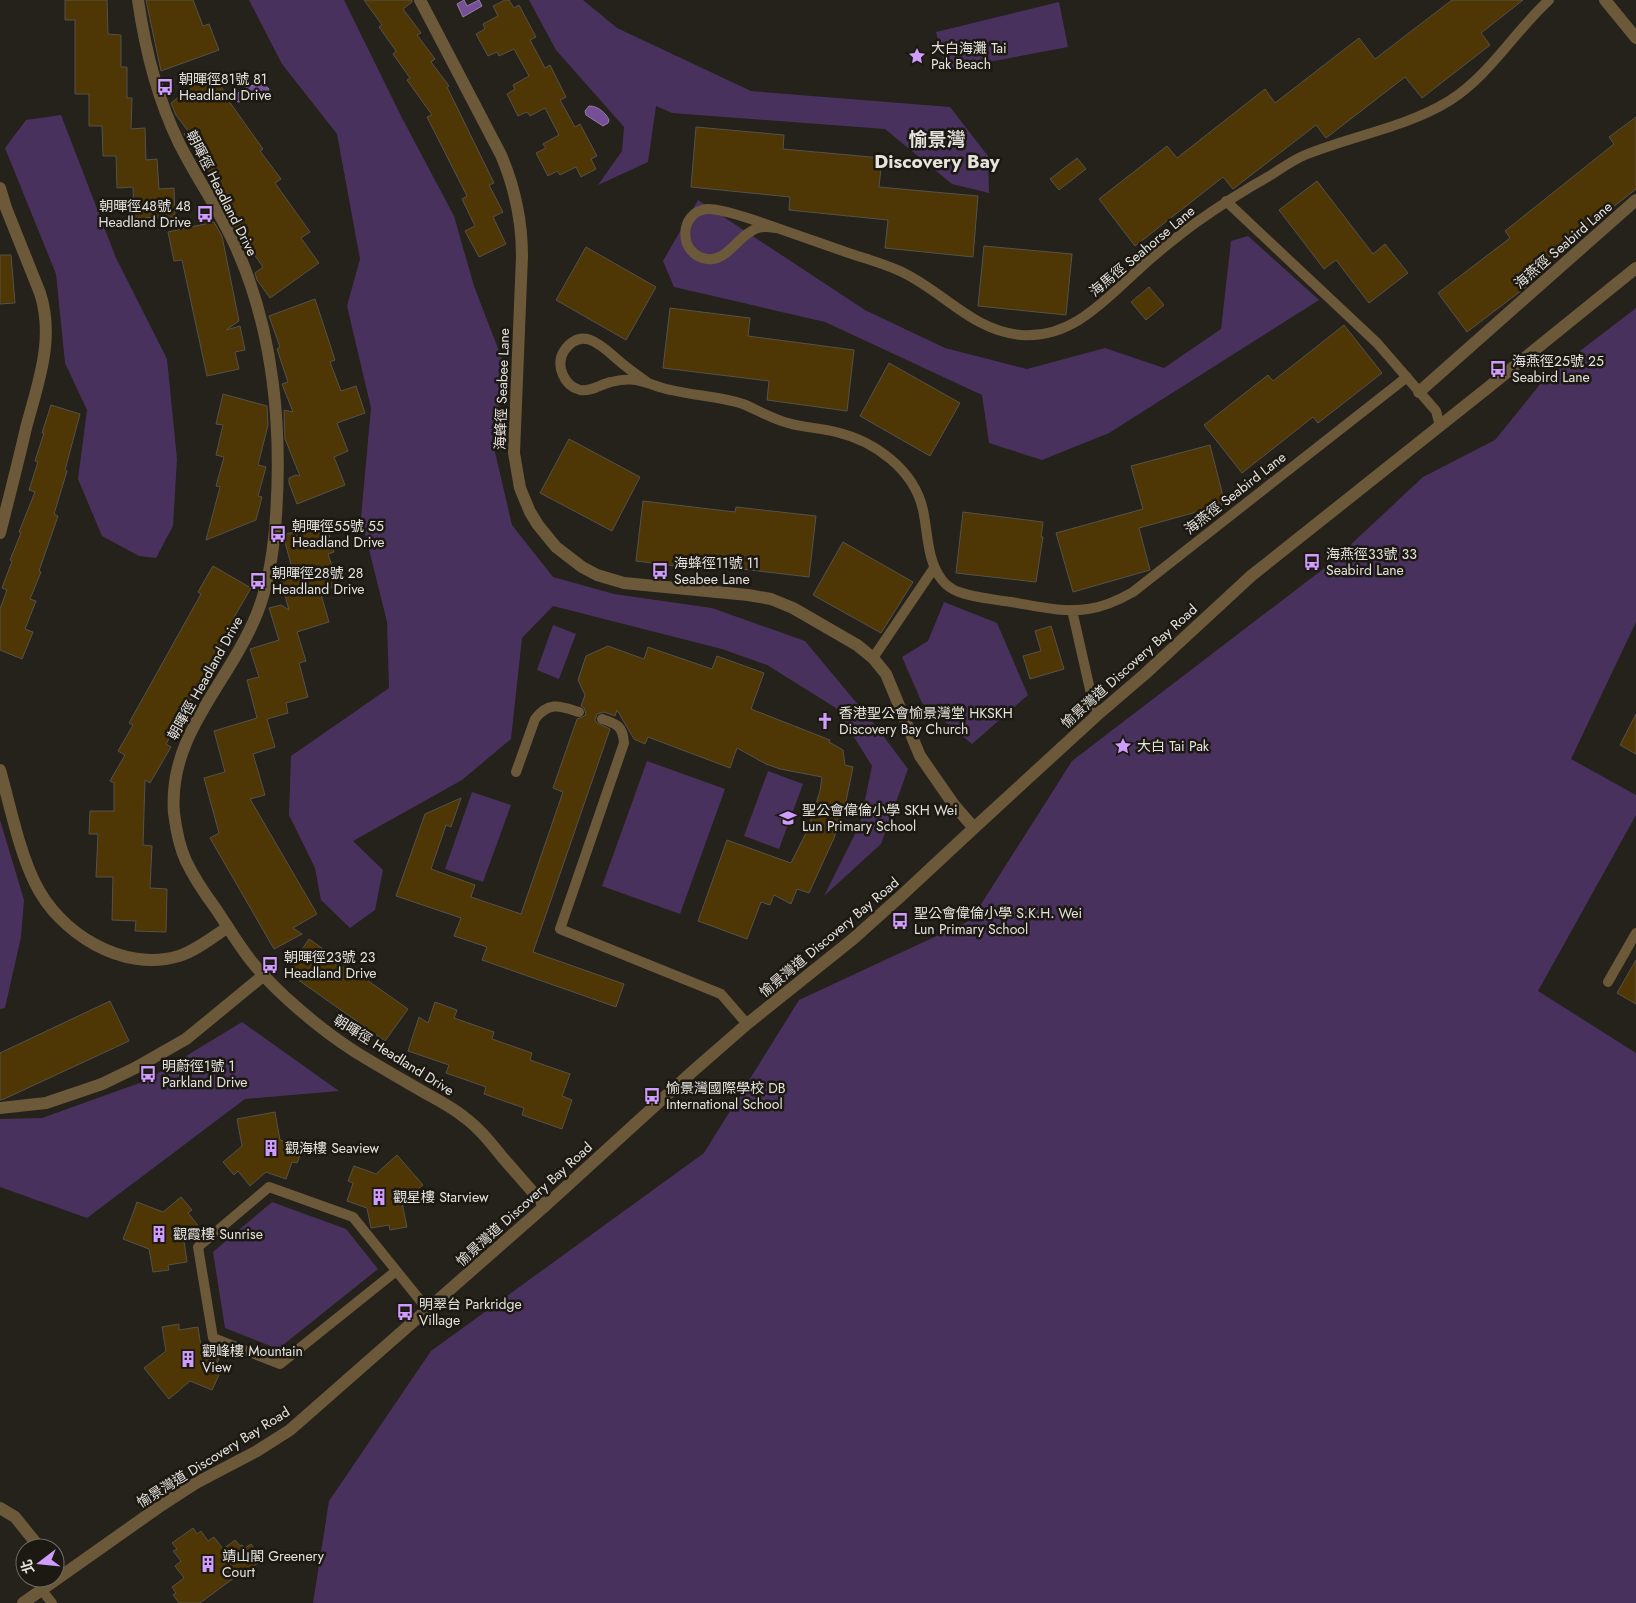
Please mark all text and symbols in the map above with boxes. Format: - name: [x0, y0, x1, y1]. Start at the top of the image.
- place label: 大白海灘 Tai Pak Beach: [931, 38, 1007, 74]
- place icon: 大白海灘 Tai Pak Beach: [907, 46, 927, 66]
- place label: 朝暉徑81號 81 Headland Drive: [179, 69, 272, 105]
- bus stop icon: 朝暉徑81號 81 Headland Drive: [155, 77, 175, 97]
- district label: 愉景灣 Discovery Bay: [874, 126, 1001, 175]
- street label: 朝暉徑 Headland Drive: [182, 127, 262, 259]
- place label: 朝暉徑48號 48 Headland Drive: [98, 196, 191, 232]
- street label: 海燕徑 Seabird Lane: [1510, 197, 1616, 293]
- street label: 海馬徑 Seahorse Lane: [1085, 201, 1199, 301]
- bus stop icon: 朝暉徑48號 48 Headland Drive: [195, 204, 215, 224]
- street label: 海蜂徑 Seabee Lane: [490, 328, 514, 450]
- place label: 海燕徑25號 25 Seabird Lane: [1512, 351, 1604, 387]
- bus stop icon: 海燕徑25號 25 Seabird Lane: [1488, 359, 1508, 379]
- street label: 海燕徑 Seabird Lane: [1180, 447, 1290, 539]
- place label: 朝暉徑55號 55 Headland Drive: [292, 516, 385, 552]
- bus stop icon: 朝暉徑55號 55 Headland Drive: [268, 524, 288, 544]
- place label: 海燕徑33號 33 Seabird Lane: [1326, 544, 1417, 580]
- bus stop icon: 海燕徑33號 33 Seabird Lane: [1302, 552, 1322, 572]
- place label: 海蜂徑11號 11 Seabee Lane: [674, 553, 759, 589]
- bus stop icon: 海蜂徑11號 11 Seabee Lane: [650, 561, 670, 581]
- place label: 朝暉徑28號 28 Headland Drive: [272, 563, 365, 599]
- bus stop icon: 朝暉徑28號 28 Headland Drive: [248, 571, 268, 591]
- street label: 愉景灣道 Discovery Bay Road: [1057, 599, 1201, 733]
- street label: 朝暉徑 Headland Drive: [163, 612, 247, 744]
- place label: 香港聖公會愉景灣堂 HKSKH Discovery Bay Church: [839, 703, 1013, 739]
- church icon: 香港聖公會愉景灣堂 HKSKH Discovery Bay Church: [815, 711, 835, 731]
- place icon: 大白 Tai Pak: [1113, 736, 1133, 756]
- place label: 大白 Tai Pak: [1137, 736, 1210, 756]
- place label: 聖公會偉倫小學 SKH Wei Lun Primary School: [802, 800, 958, 836]
- school or university icon: 聖公會偉倫小學 SKH Wei Lun Primary School: [778, 808, 798, 828]
- street label: 愉景灣道 Discovery Bay Road: [755, 872, 903, 1002]
- place label: 聖公會偉倫小學 S.K.H. Wei Lun Primary School: [914, 903, 1082, 939]
- bus stop icon: 聖公會偉倫小學 S.K.H. Wei Lun Primary School: [890, 911, 910, 931]
- place label: 朝暉徑23號 23 Headland Drive: [284, 947, 377, 983]
- bus stop icon: 朝暉徑23號 23 Headland Drive: [260, 955, 280, 975]
- street label: 朝暉徑 Headland Drive: [330, 1010, 458, 1100]
- place label: 明蔚徑1號 1 Parkland Drive: [162, 1056, 248, 1092]
- bus stop icon: 明蔚徑1號 1 Parkland Drive: [138, 1064, 158, 1084]
- place label: 愉景灣國際學校 DB International School: [666, 1078, 786, 1114]
- bus stop icon: 愉景灣國際學校 DB International School: [642, 1086, 662, 1106]
- street label: 愉景灣道 Discovery Bay Road: [452, 1137, 596, 1271]
- building icon: 觀海樓 Seaview: [261, 1138, 281, 1158]
- place label: 觀海樓 Seaview: [285, 1138, 380, 1158]
- building icon: 觀星樓 Starview: [369, 1187, 389, 1207]
- place label: 觀星樓 Starview: [393, 1187, 489, 1207]
- building icon: 觀霞樓 Sunrise: [149, 1224, 169, 1244]
- place label: 觀霞樓 Sunrise: [173, 1224, 263, 1244]
- place label: 明翠台 Parkridge Village: [419, 1294, 522, 1330]
- bus stop icon: 明翠台 Parkridge Village: [395, 1302, 415, 1322]
- place label: 觀峰樓 Mountain View: [202, 1341, 303, 1377]
- building icon: 觀峰樓 Mountain View: [178, 1349, 198, 1369]
- street label: 愉景灣道 Discovery Bay Road: [133, 1402, 293, 1512]
- north arrow: [15, 1538, 65, 1588]
- place label: 靖山閣 Greenery Court: [222, 1546, 325, 1582]
- building icon: 靖山閣 Greenery Court: [198, 1554, 218, 1574]
- text: 北: [16, 1557, 39, 1576]

